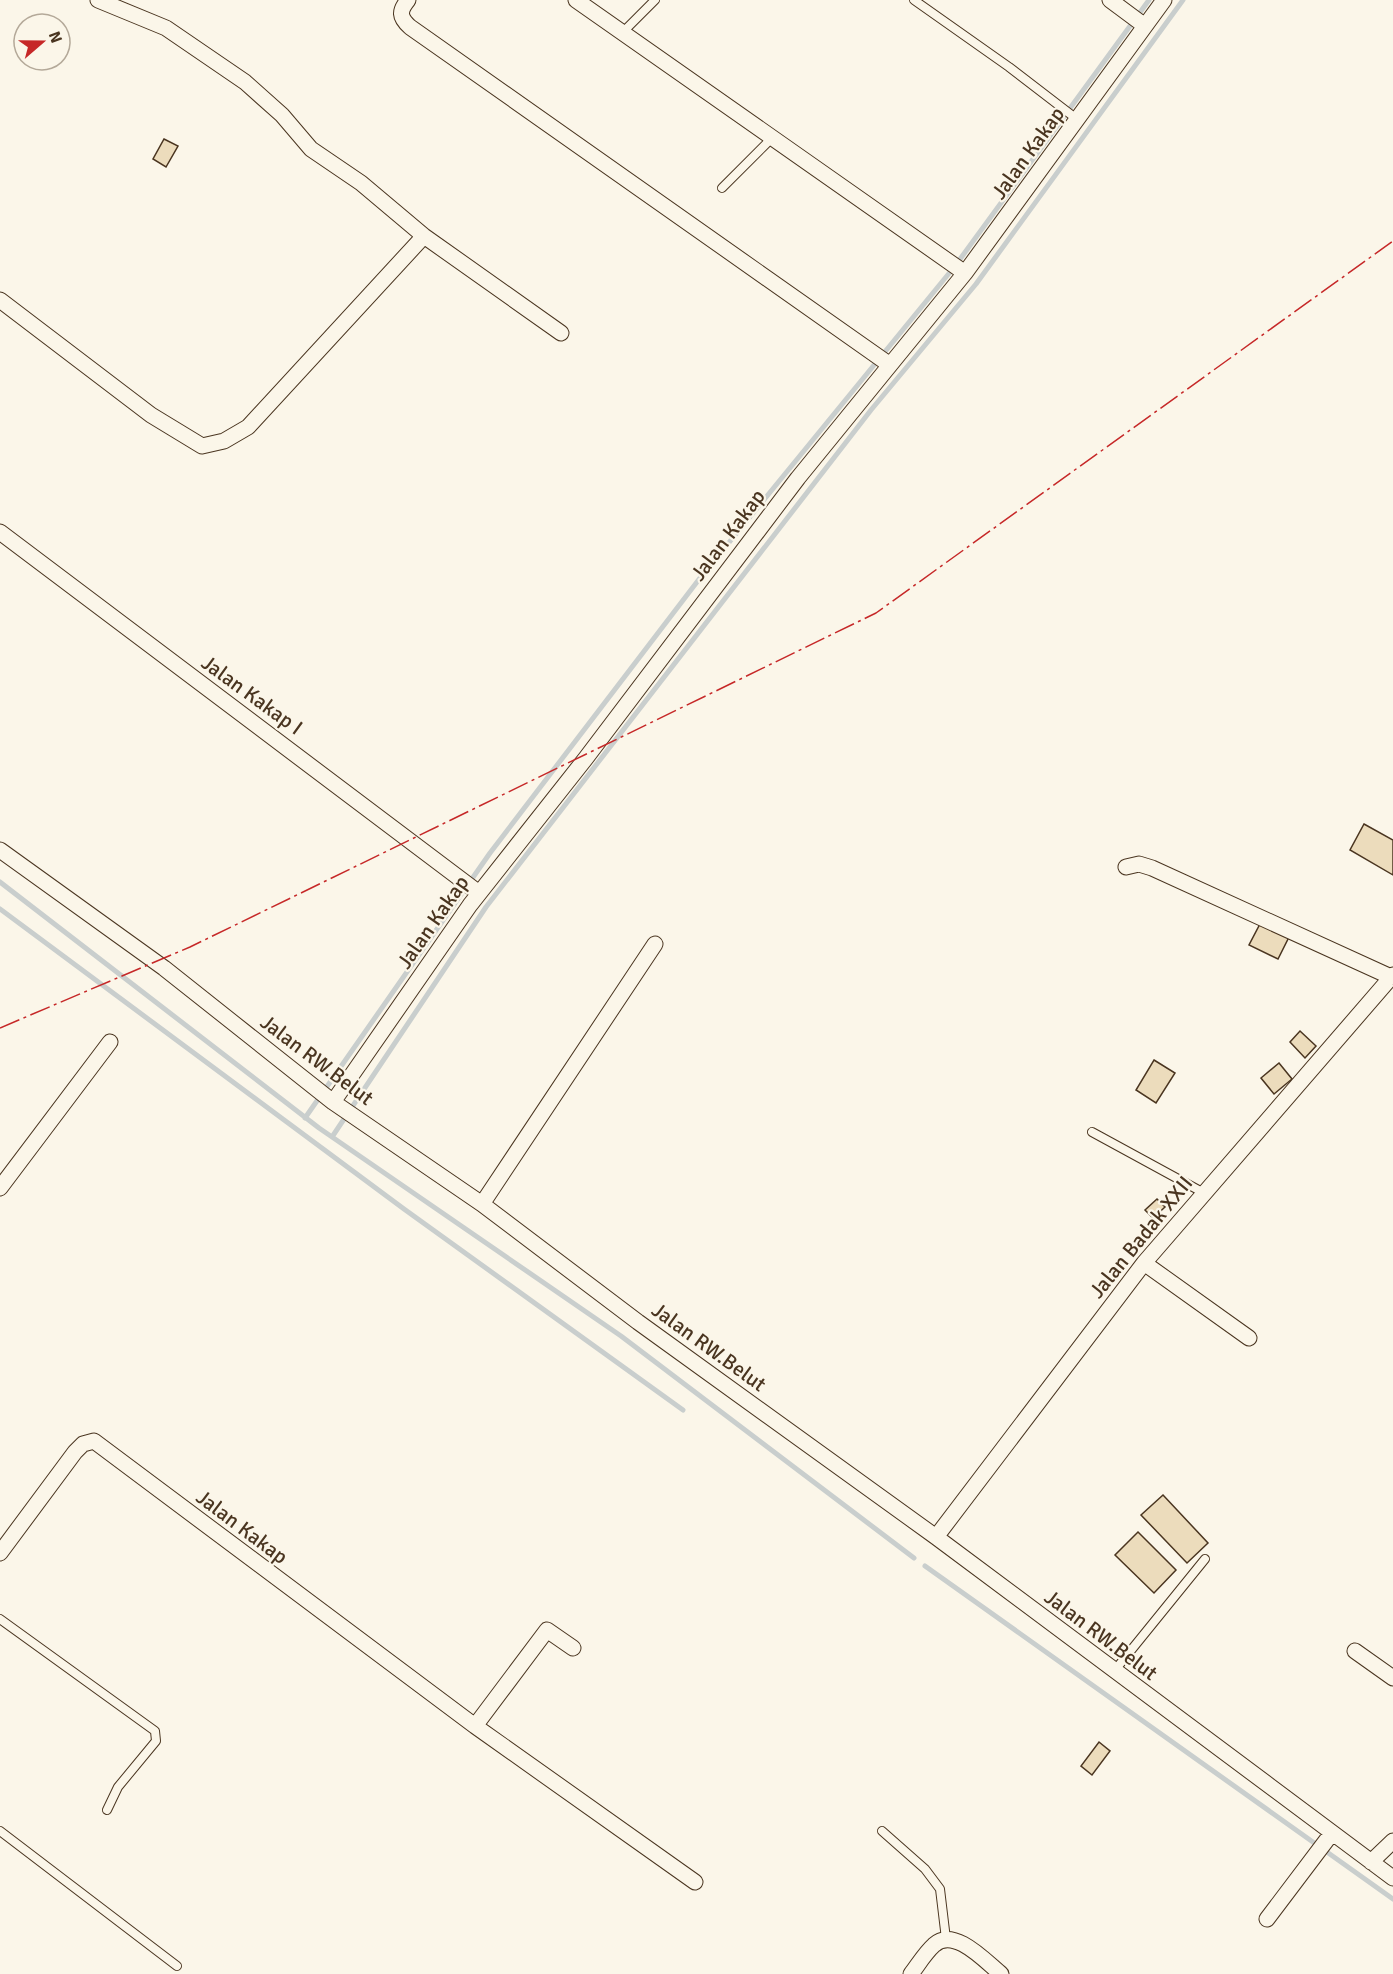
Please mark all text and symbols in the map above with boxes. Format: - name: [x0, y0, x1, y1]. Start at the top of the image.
- north arrow: [12, 12, 72, 72]
- text: N: [44, 29, 66, 46]
- street label: Jalan Kakap: [986, 102, 1070, 204]
- street label: Jalan Kakap: [685, 484, 771, 586]
- street label: Jalan Kakap I: [196, 650, 308, 740]
- street label: Jalan Kakap: [391, 870, 475, 974]
- street label: Jalan RW.Belut: [255, 1009, 379, 1111]
- street label: Jalan Badak XXII: [1084, 1171, 1198, 1303]
- street label: Jalan RW.Belut: [647, 1297, 771, 1397]
- street label: Jalan Kakap: [191, 1484, 293, 1570]
- street label: Jalan RW.Belut: [1039, 1584, 1163, 1686]

